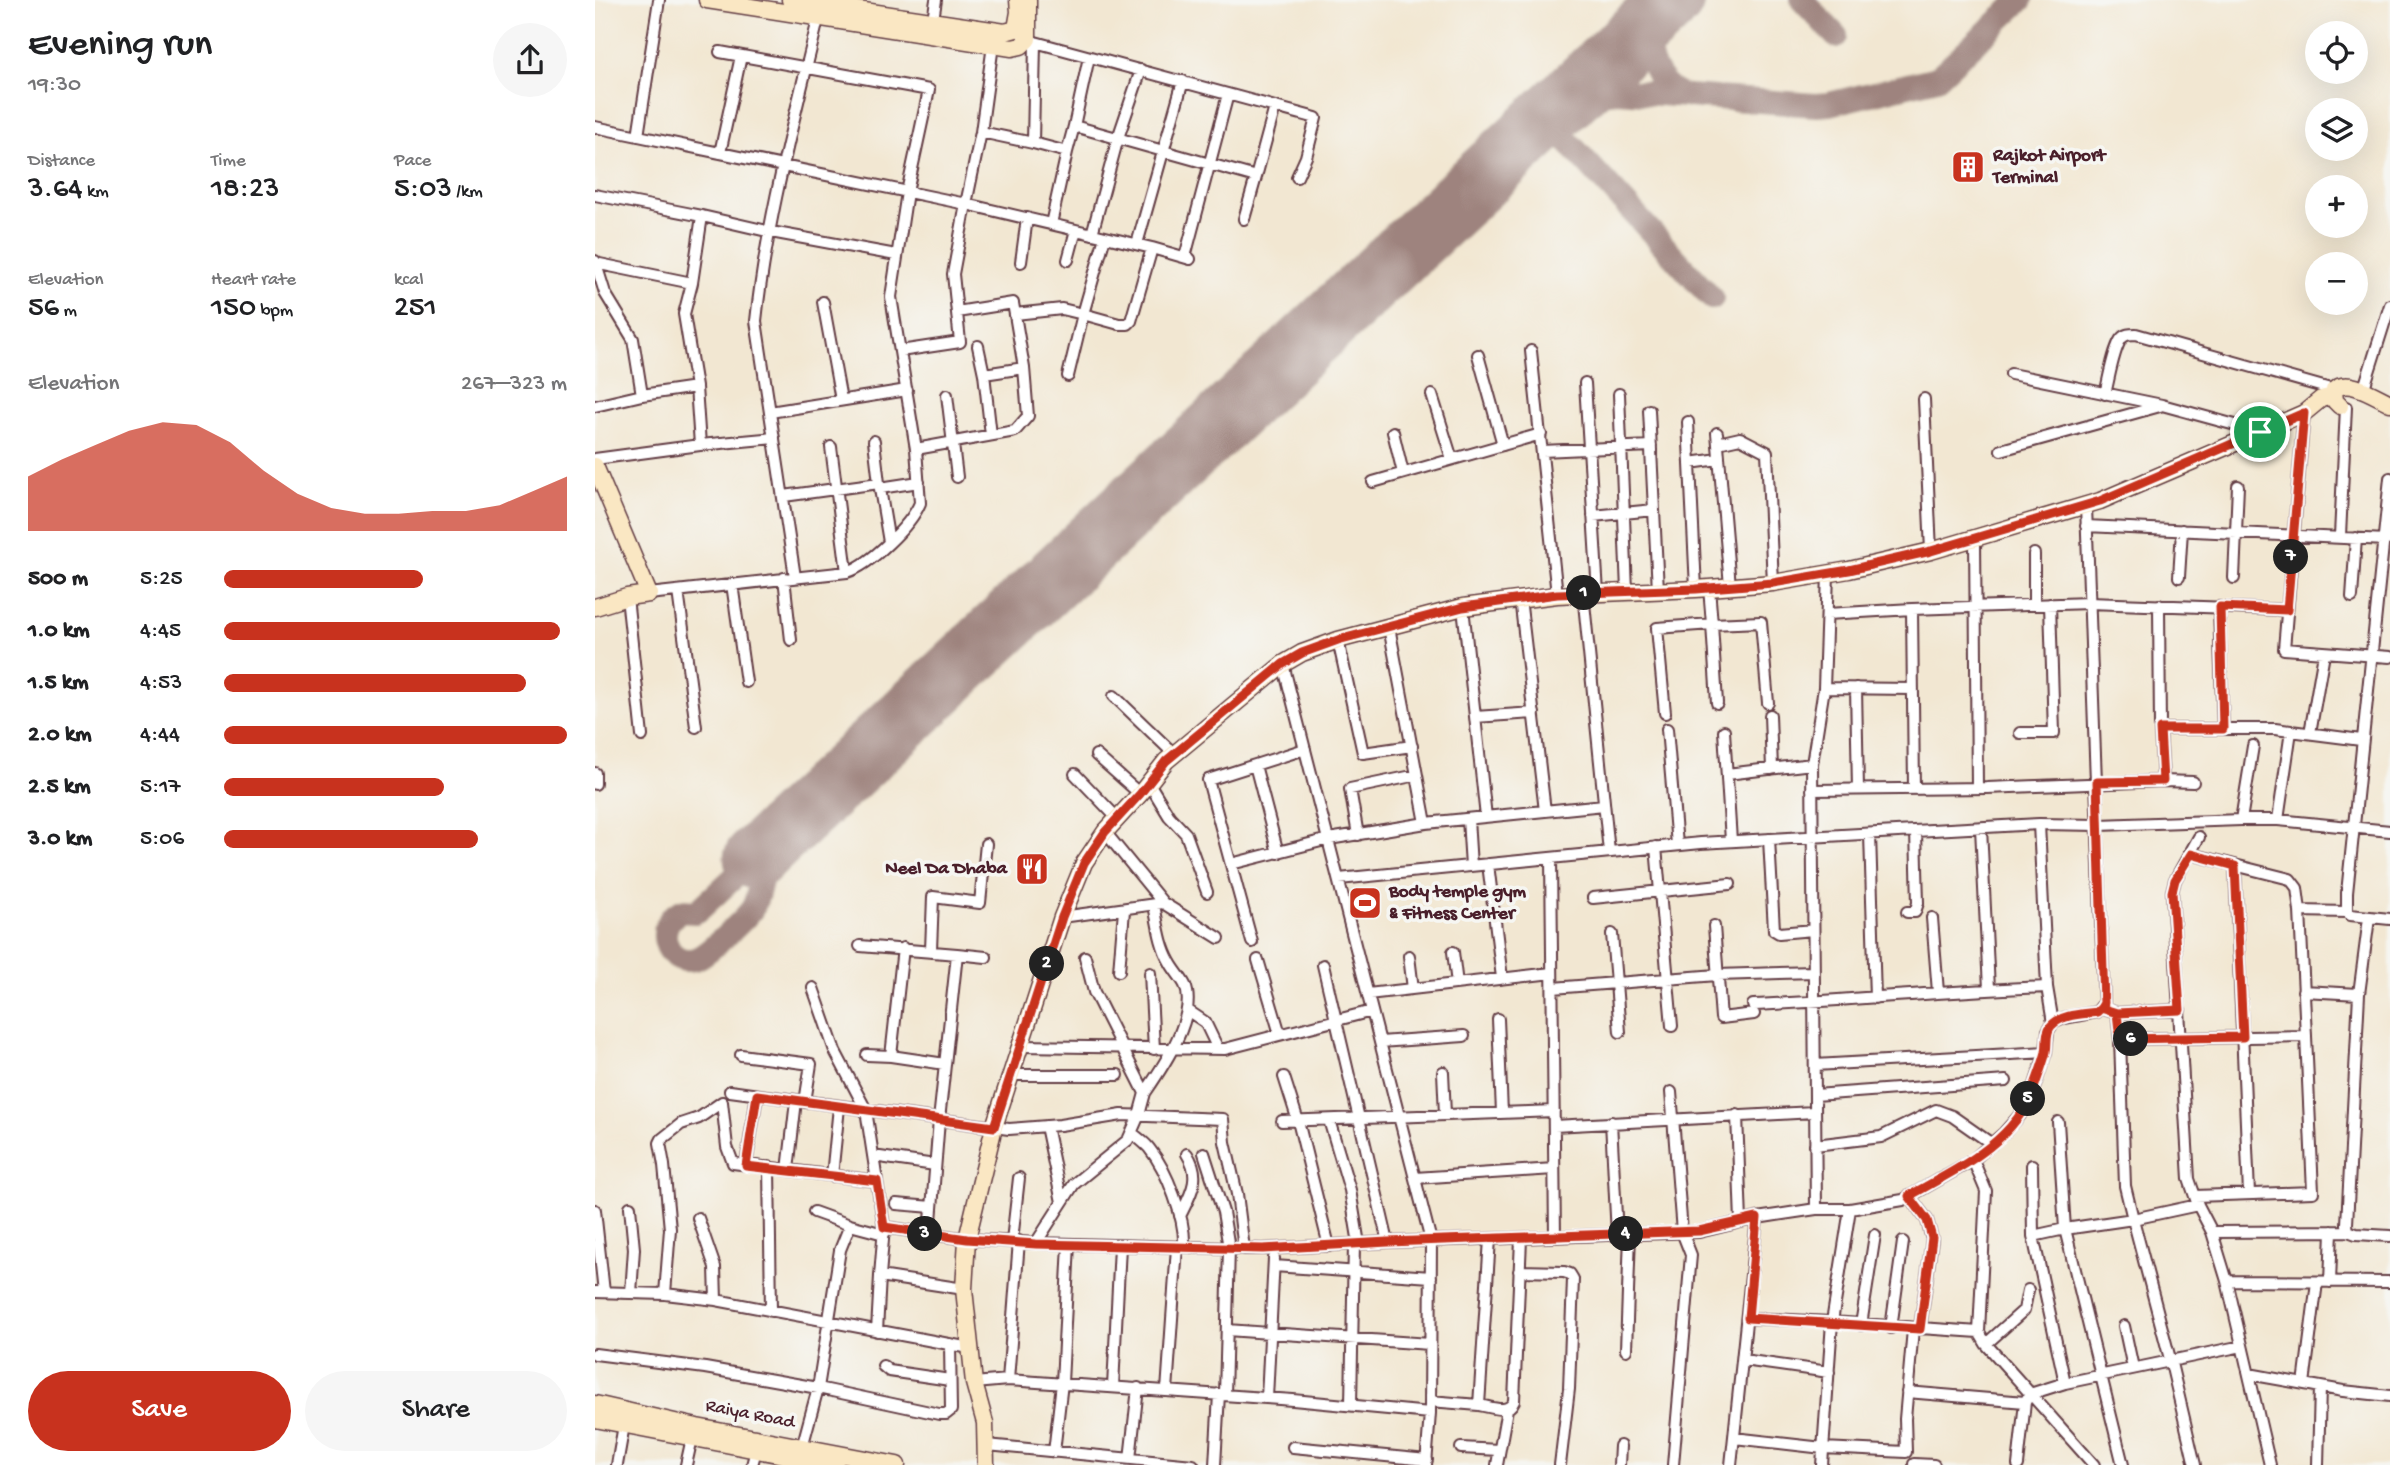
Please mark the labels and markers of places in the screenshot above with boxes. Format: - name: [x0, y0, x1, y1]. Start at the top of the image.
- place label: Rajkot Airport Terminal: [1991, 145, 2108, 190]
- building icon: Rajkot Airport Terminal: [1949, 148, 1987, 186]
- pin: [2230, 402, 2290, 462]
- pin: 7: [2273, 540, 2309, 574]
- pin: 1: [1567, 576, 1601, 610]
- restaurant icon: Neel Da Dhaba: [1013, 850, 1051, 888]
- place label: Neel Da Dhaba: [885, 858, 1008, 881]
- place label: Body temple gym & Fitness Center: [1388, 881, 1527, 926]
- sports icon: Body temple gym & Fitness Center: [1346, 884, 1384, 922]
- pin: 2: [1029, 946, 1065, 982]
- pin: 6: [2113, 1021, 2149, 1056]
- pin: 5: [2011, 1082, 2045, 1116]
- pin: 3: [907, 1216, 943, 1252]
- pin: 4: [1609, 1216, 1643, 1252]

